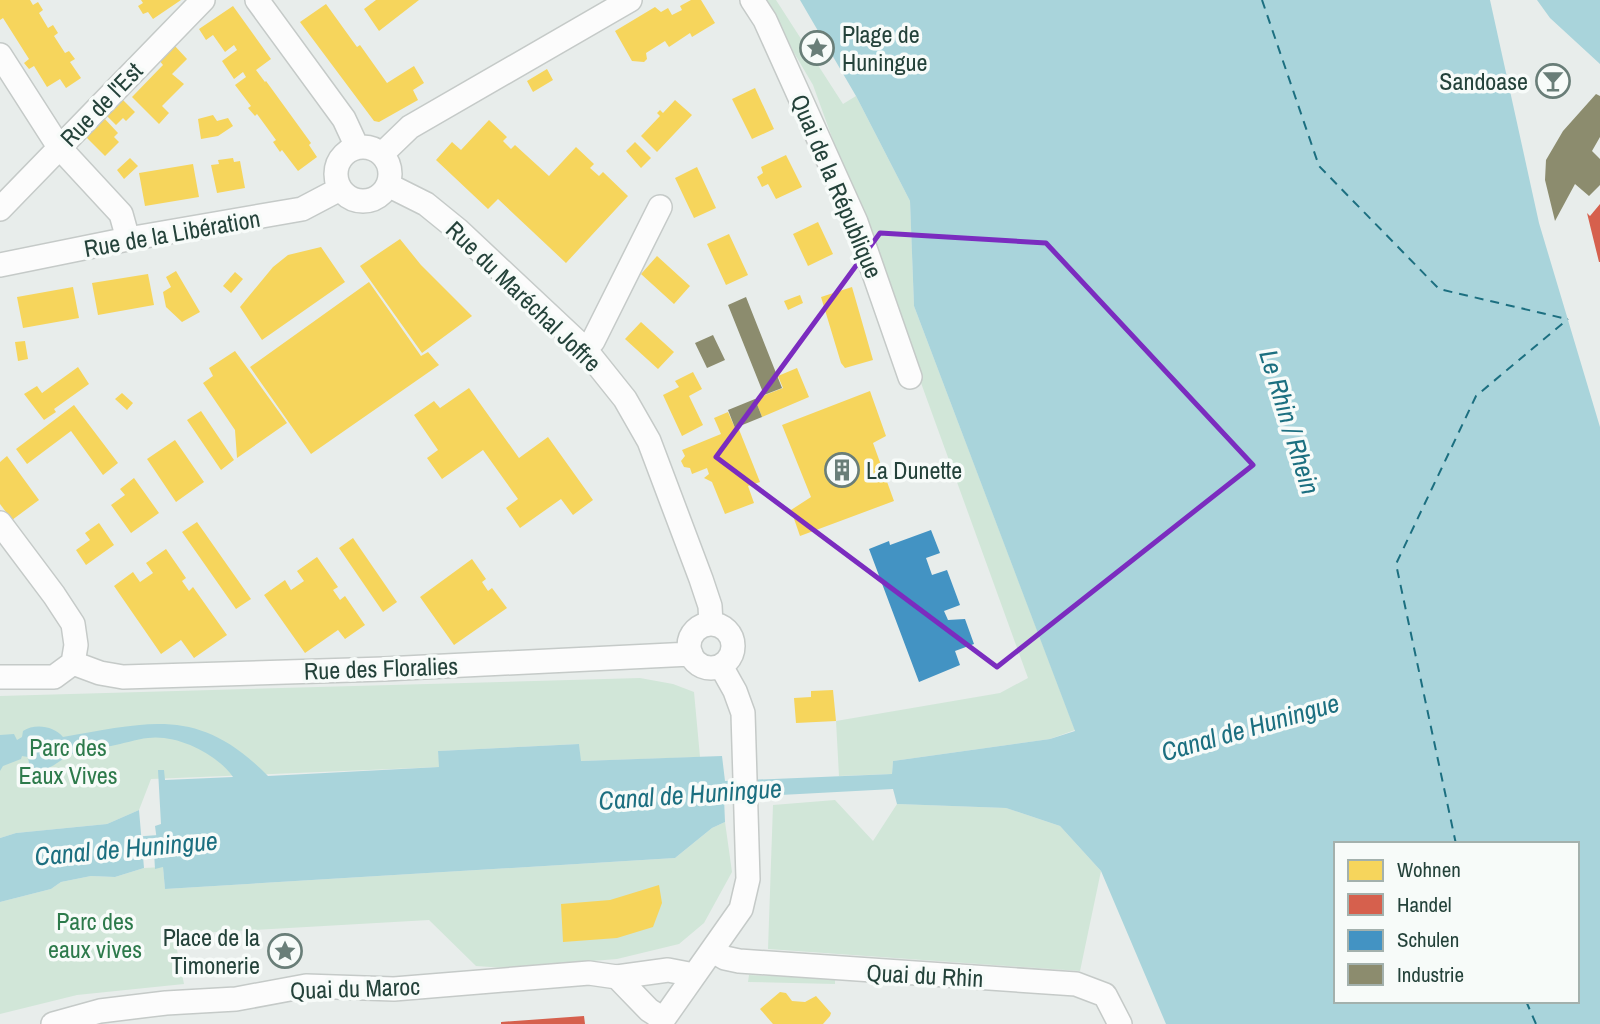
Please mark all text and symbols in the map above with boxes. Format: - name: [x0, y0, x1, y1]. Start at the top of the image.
- place label: Plage de Huningue: [842, 18, 927, 78]
- place icon: Plage de Huningue: [798, 29, 836, 67]
- street label: Rue de l'Est: [53, 55, 150, 153]
- bar icon: Sandoase: [1534, 62, 1572, 100]
- place label: Sandoase: [1439, 65, 1528, 97]
- street label: Quai de la République: [784, 89, 890, 283]
- street label: Rue de la Libération: [81, 202, 263, 264]
- street label: Rue du Maréchal Joffre: [439, 214, 609, 378]
- water label: Le Rhin / Rhein: [1251, 345, 1329, 499]
- building icon: La Dunette: [823, 451, 861, 489]
- place label: La Dunette: [866, 454, 962, 486]
- street label: Rue des Floralies: [303, 649, 459, 687]
- water label: Canal de Huningue: [1157, 685, 1343, 769]
- park label: Parc des Eaux Vives: [18, 731, 118, 791]
- water label: Canal de Huningue: [597, 770, 783, 818]
- water label: Canal de Huningue: [33, 823, 219, 873]
- legend: [1334, 842, 1579, 1003]
- text: Wohnen: [1397, 855, 1461, 884]
- text: Handel: [1397, 890, 1452, 919]
- park label: Parc des eaux vives: [48, 905, 142, 965]
- place label: Place de la Timonerie: [163, 921, 260, 981]
- text: Schulen: [1397, 925, 1459, 954]
- place icon: Place de la Timonerie: [266, 932, 304, 970]
- street label: Quai du Rhin: [866, 956, 984, 994]
- text: Industrie: [1397, 960, 1464, 989]
- street label: Quai du Maroc: [289, 970, 421, 1006]

